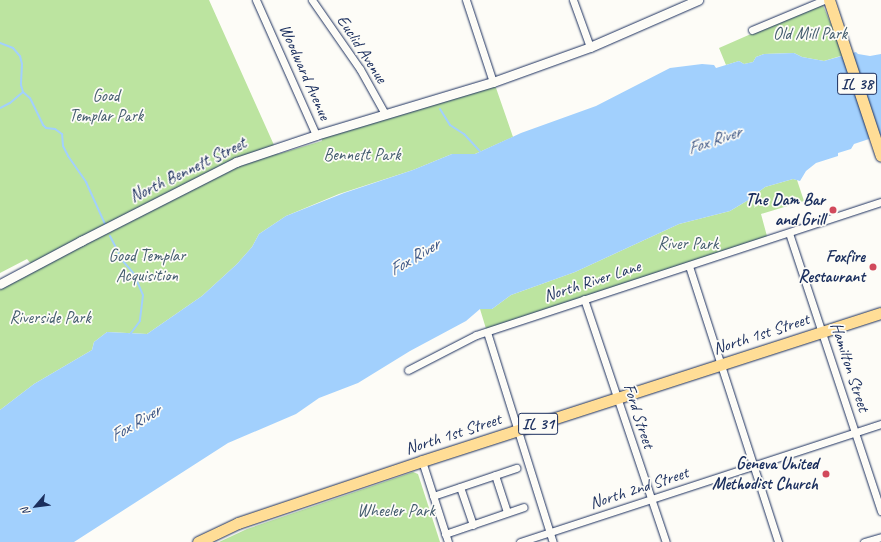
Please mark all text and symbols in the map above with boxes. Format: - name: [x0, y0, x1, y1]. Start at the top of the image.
- street label: Euclid Avenue: [332, 11, 392, 87]
- street label: Woodward Avenue: [275, 21, 335, 123]
- park label: Old Mill Park: [773, 24, 847, 44]
- road number: IL 38: [837, 70, 877, 98]
- park label: Good Templar Park: [69, 86, 143, 126]
- water label: Fox River: [684, 121, 744, 159]
- street label: North Bennett Street: [126, 133, 250, 207]
- park label: Bennett Park: [323, 145, 401, 165]
- place label: The Dam Bar and Grill: [745, 190, 825, 230]
- marker: The Dam Bar and Grill: [828, 205, 838, 215]
- water label: Fox River: [384, 233, 444, 281]
- park label: River Park: [658, 234, 718, 254]
- park label: Good Templar Acquisition: [110, 246, 184, 286]
- place label: Foxfire Restaurant: [798, 247, 865, 287]
- street label: North River Lane: [541, 256, 643, 306]
- marker: Foxfire Restaurant: [868, 262, 878, 272]
- park label: Riverside Park: [9, 308, 91, 328]
- street label: North 1st Street: [710, 309, 812, 359]
- street label: Hamilton Street: [826, 320, 874, 414]
- street label: Ford Street: [619, 381, 659, 451]
- water label: Fox River: [105, 399, 165, 447]
- street label: North 1st Street: [402, 409, 504, 459]
- road number: IL 31: [518, 410, 558, 438]
- place label: Geneva United Methodist Church: [711, 454, 818, 494]
- street label: North 2nd Street: [587, 462, 691, 514]
- marker: Geneva United Methodist Church: [821, 469, 831, 479]
- north arrow: [16, 486, 56, 526]
- park label: Wheeler Park: [357, 501, 435, 521]
- text: N: [18, 505, 33, 518]

